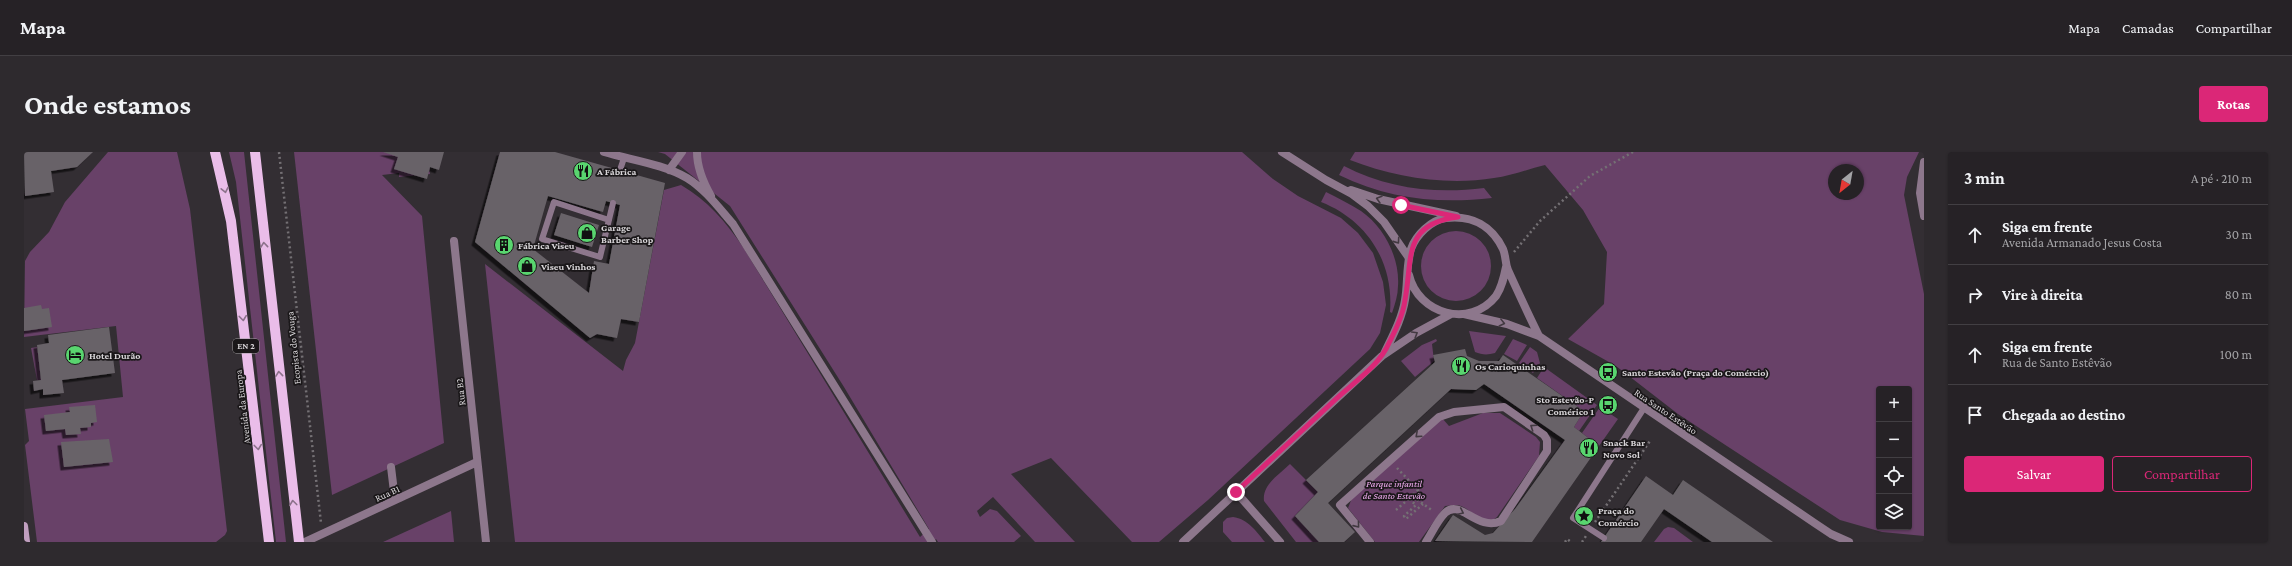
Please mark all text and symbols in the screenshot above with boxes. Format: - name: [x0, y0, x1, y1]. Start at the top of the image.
- text: Mapa: [20, 17, 66, 38]
- text: Mapa: [2068, 20, 2100, 36]
- text: Camadas: [2122, 20, 2174, 36]
- text: Compartilhar: [2196, 20, 2272, 36]
- button: Rotas: [2199, 86, 2268, 122]
- text: Onde estamos: [24, 89, 191, 120]
- restaurant icon: A Fábrica: [572, 160, 594, 182]
- north arrow: [1828, 164, 1864, 200]
- place label: A Fábrica: [596, 166, 636, 177]
- text: 3 min: [1964, 169, 2005, 188]
- text: A pé · 210 m: [2191, 171, 2252, 186]
- one-way arrow: [220, 186, 228, 193]
- one-way arrow: [1376, 195, 1383, 204]
- route start: [1392, 196, 1410, 214]
- text: Siga em frente: [2002, 219, 2092, 235]
- shop icon: Garage Barber Shop: [576, 222, 598, 244]
- place label: Garage Barber Shop: [601, 222, 654, 245]
- icon: ahead: [1964, 224, 1986, 246]
- text: 30 m: [2226, 227, 2252, 242]
- building icon: Fábrica Viseu: [493, 234, 515, 256]
- text: Avenida Armanado Jesus Costa: [2002, 235, 2162, 250]
- one-way arrow: [1392, 237, 1400, 244]
- place label: Fábrica Viseu: [518, 240, 575, 251]
- one-way arrow: [260, 242, 269, 248]
- shop icon: Viseu Vinhos: [516, 255, 538, 277]
- place label: Viseu Vinhos: [540, 261, 595, 272]
- icon: right: [1964, 284, 1986, 306]
- text: Vire à direita: [2002, 287, 2083, 303]
- text: 80 m: [2225, 287, 2252, 302]
- street label: Ecopista do Vouga: [284, 311, 303, 385]
- one-way arrow: [238, 315, 247, 321]
- one-way arrow: [1498, 318, 1505, 327]
- one-way arrow: [1411, 332, 1418, 339]
- road number: EN 2: [233, 339, 259, 353]
- text: Siga em frente: [2002, 339, 2092, 355]
- hotel icon: Hotel Durão: [64, 344, 86, 366]
- icon: ahead: [1964, 344, 1986, 366]
- text: 100 m: [2220, 347, 2252, 362]
- place label: Hotel Durão: [89, 350, 141, 361]
- restaurant icon: Os Carioquinhas: [1450, 355, 1472, 377]
- text: Rua de Santo Estêvão: [2002, 355, 2112, 370]
- place label: Os Carioquinhas: [1475, 361, 1545, 372]
- bus stop icon: Santo Estevão (Praça do Comércio): [1597, 361, 1619, 383]
- place label: Santo Estevão (Praça do Comércio): [1622, 367, 1769, 379]
- street label: Avenida da Europa: [232, 369, 253, 445]
- one-way arrow: [274, 371, 283, 377]
- street label: Rua B2: [454, 377, 467, 406]
- street label: Rua Santo Estêvão: [1632, 386, 1699, 436]
- map controls: [1876, 386, 1912, 530]
- button: +: [1876, 386, 1912, 422]
- place label: Sto Estevão-P Comérico 1: [1536, 394, 1594, 417]
- bus stop icon: Sto Estevão-P Comérico 1: [1597, 394, 1619, 416]
- icon: arrive: [1964, 404, 1986, 426]
- text: Chegada ao destino: [2002, 407, 2125, 423]
- button: −: [1876, 422, 1912, 458]
- one-way arrow: [1530, 424, 1537, 432]
- one-way arrow: [1415, 431, 1423, 438]
- restaurant icon: Snack Bar Novo Sol: [1578, 437, 1600, 459]
- place label: Snack Bar Novo Sol: [1603, 437, 1645, 460]
- one-way arrow: [254, 444, 263, 450]
- button: Salvar: [1964, 456, 2104, 492]
- button: Compartilhar: [2112, 456, 2252, 492]
- button: locate: [1876, 458, 1912, 494]
- park label: Parque infantil de Santo Estevão: [1363, 478, 1425, 501]
- street label: Rua B1: [373, 483, 401, 504]
- route end: [1227, 483, 1245, 501]
- button: layers: [1876, 494, 1912, 530]
- one-way arrow: [289, 500, 298, 506]
- place icon: Praça do Comércio: [1573, 505, 1595, 527]
- place label: Praça do Comércio: [1598, 505, 1639, 528]
- one-way arrow: [1457, 507, 1464, 515]
- one-way arrow: [1352, 521, 1359, 528]

